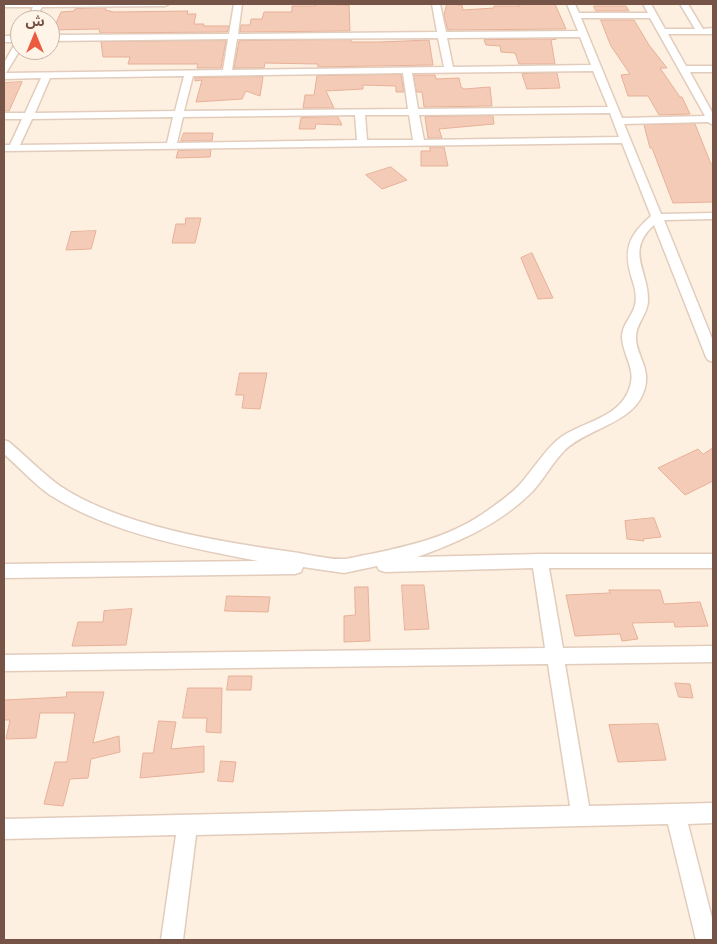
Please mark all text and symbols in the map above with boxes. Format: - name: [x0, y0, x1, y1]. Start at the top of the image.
- north arrow: [10, 10, 60, 60]
- text: ش: [25, 12, 45, 30]

